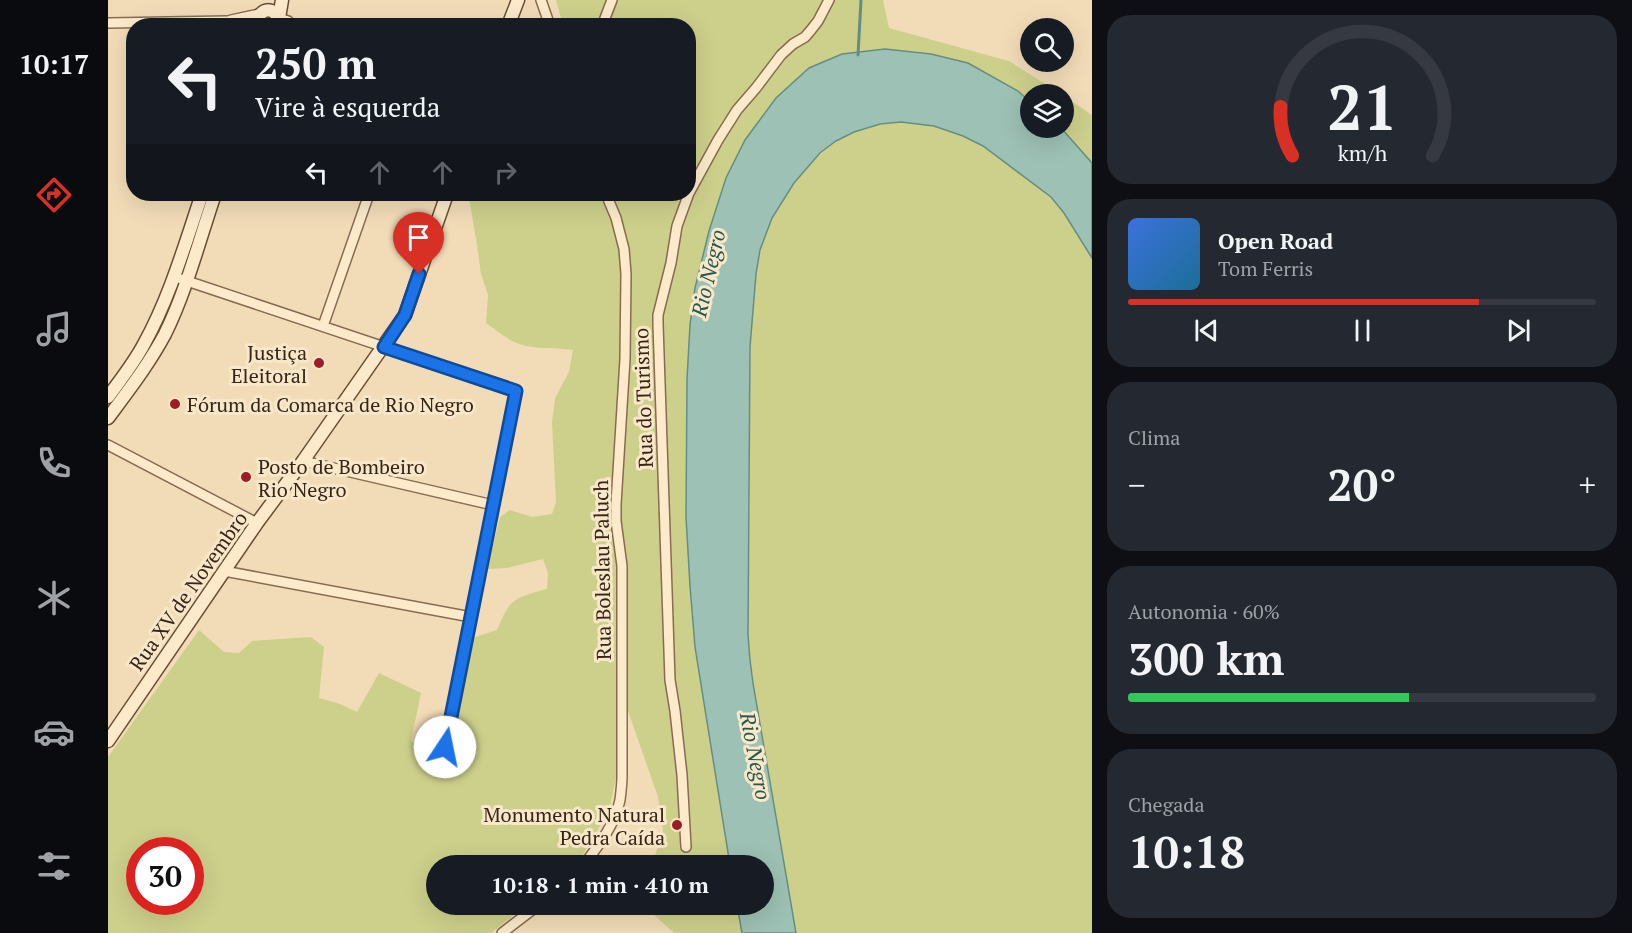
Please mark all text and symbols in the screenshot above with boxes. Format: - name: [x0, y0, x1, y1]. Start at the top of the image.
- map controls: [1020, 18, 1074, 138]
- button: search: [1020, 18, 1074, 72]
- text: 250 m: [255, 35, 376, 91]
- icon: left: [156, 42, 234, 120]
- text: 10:17: [19, 46, 89, 82]
- text: 21: [1327, 65, 1397, 148]
- button: layers: [1020, 84, 1074, 138]
- text: Vire à esquerda: [255, 89, 440, 125]
- text: km/h: [1337, 140, 1387, 168]
- icon: left: [300, 156, 333, 189]
- icon: ahead: [363, 156, 396, 189]
- icon: ahead: [426, 156, 459, 189]
- icon: right: [489, 156, 522, 189]
- icon: directions: [33, 174, 75, 216]
- pin: [393, 212, 444, 274]
- icon: arrive: [402, 221, 435, 254]
- text: Open Road: [1218, 226, 1333, 255]
- water label: Rio Negro: [684, 227, 732, 320]
- text: Tom Ferris: [1218, 255, 1313, 282]
- icon: music: [33, 308, 75, 350]
- icon: previous: [1190, 314, 1223, 347]
- icon: pause: [1346, 314, 1379, 347]
- icon: next: [1502, 314, 1535, 347]
- street label: Rua do Turismo: [627, 328, 659, 468]
- place label: Justiça Eleitoral: [231, 339, 307, 389]
- marker: Justiça Eleitoral: [312, 356, 326, 370]
- place label: Fórum da Comarca de Rio Negro: [187, 391, 474, 418]
- marker: Fórum da Comarca de Rio Negro: [168, 397, 182, 411]
- text: Clima: [1128, 424, 1180, 451]
- icon: phone: [33, 442, 75, 484]
- place label: Posto de Bombeiro Rio Negro: [258, 453, 425, 503]
- text: 20°: [1327, 454, 1397, 514]
- text: −: [1128, 463, 1146, 506]
- text: +: [1578, 463, 1596, 506]
- marker: Posto de Bombeiro Rio Negro: [239, 470, 253, 484]
- street label: Rua Boleslau Paluch: [587, 479, 617, 660]
- street label: Rua XV de Novembro: [123, 506, 253, 676]
- icon: climate: [33, 577, 75, 619]
- text: Autonomia · 60%: [1128, 598, 1280, 625]
- text: 300 km: [1128, 628, 1284, 688]
- water label: Rio Negro: [734, 709, 778, 802]
- icon: car: [33, 711, 75, 753]
- position arrow: [413, 715, 477, 779]
- text: Chegada: [1128, 791, 1205, 818]
- place label: Monumento Natural Pedra Caída: [483, 801, 665, 851]
- marker: Monumento Natural Pedra Caída: [670, 818, 684, 832]
- text: 10:18: [1128, 821, 1245, 881]
- speed limit sign: 30: [126, 837, 204, 915]
- icon: filters: [33, 845, 75, 887]
- text: 10:18 · 1 min · 410 m: [491, 870, 709, 899]

